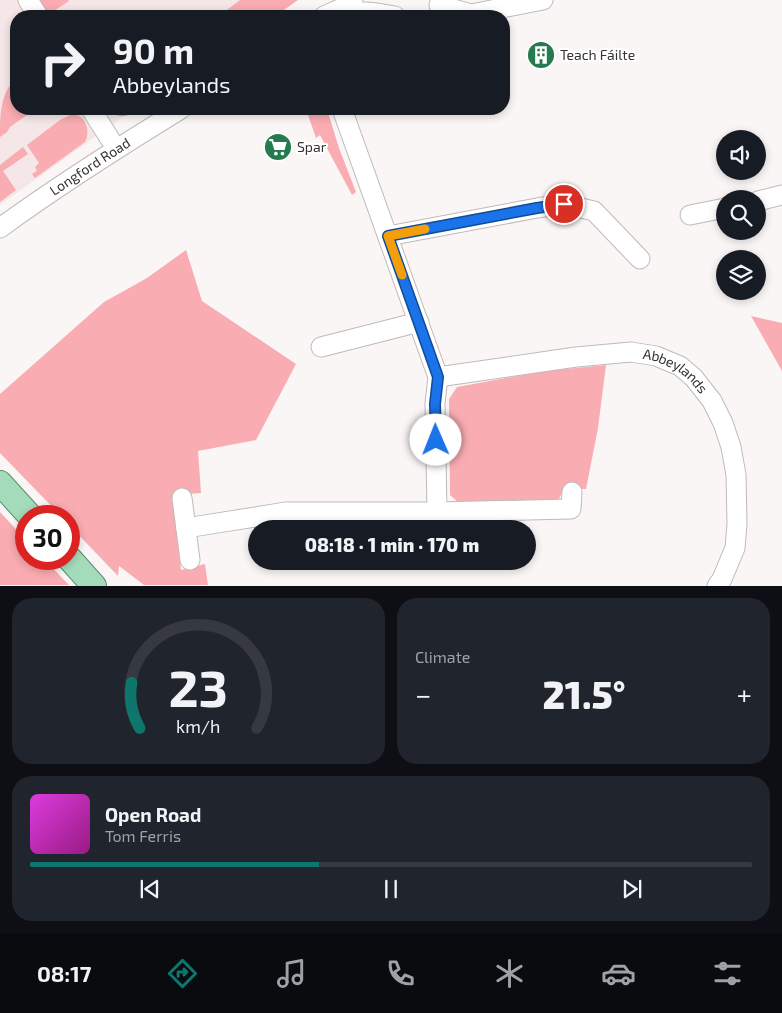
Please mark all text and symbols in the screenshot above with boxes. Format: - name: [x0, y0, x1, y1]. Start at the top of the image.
- text: 90 m: [113, 29, 194, 71]
- icon: right: [30, 30, 95, 95]
- building icon: Teach Fáilte: [526, 40, 556, 70]
- place label: Teach Fáilte: [560, 46, 635, 63]
- text: Abbeylands: [113, 71, 230, 97]
- map controls: [716, 130, 766, 300]
- button: sound: [716, 130, 766, 180]
- supermarket icon: Spar: [263, 132, 293, 162]
- street label: Longford Road: [46, 134, 133, 199]
- place label: Spar: [297, 138, 327, 155]
- pin: [543, 183, 585, 225]
- icon: arrive: [550, 190, 578, 218]
- button: search: [716, 190, 766, 240]
- button: layers: [716, 250, 766, 300]
- street label: Abbeylands: [642, 345, 712, 397]
- position arrow: [409, 413, 461, 465]
- speed limit sign: 30: [15, 505, 80, 570]
- text: 08:18 · 1 min · 170 m: [305, 533, 479, 556]
- text: Climate: [415, 647, 470, 666]
- text: 23: [169, 655, 228, 717]
- text: 21.5°: [542, 671, 626, 717]
- text: −: [415, 677, 431, 711]
- text: +: [737, 677, 752, 711]
- text: km/h: [176, 715, 221, 737]
- text: Open Road: [105, 803, 201, 826]
- text: Tom Ferris: [105, 826, 181, 845]
- icon: previous: [136, 875, 164, 903]
- icon: pause: [377, 875, 405, 903]
- icon: next: [618, 875, 646, 903]
- icon: directions: [165, 956, 200, 991]
- icon: music: [274, 956, 309, 991]
- icon: phone: [383, 956, 418, 991]
- icon: climate: [492, 956, 527, 991]
- icon: car: [601, 956, 636, 991]
- icon: filters: [710, 956, 745, 991]
- text: 08:17: [37, 960, 91, 986]

